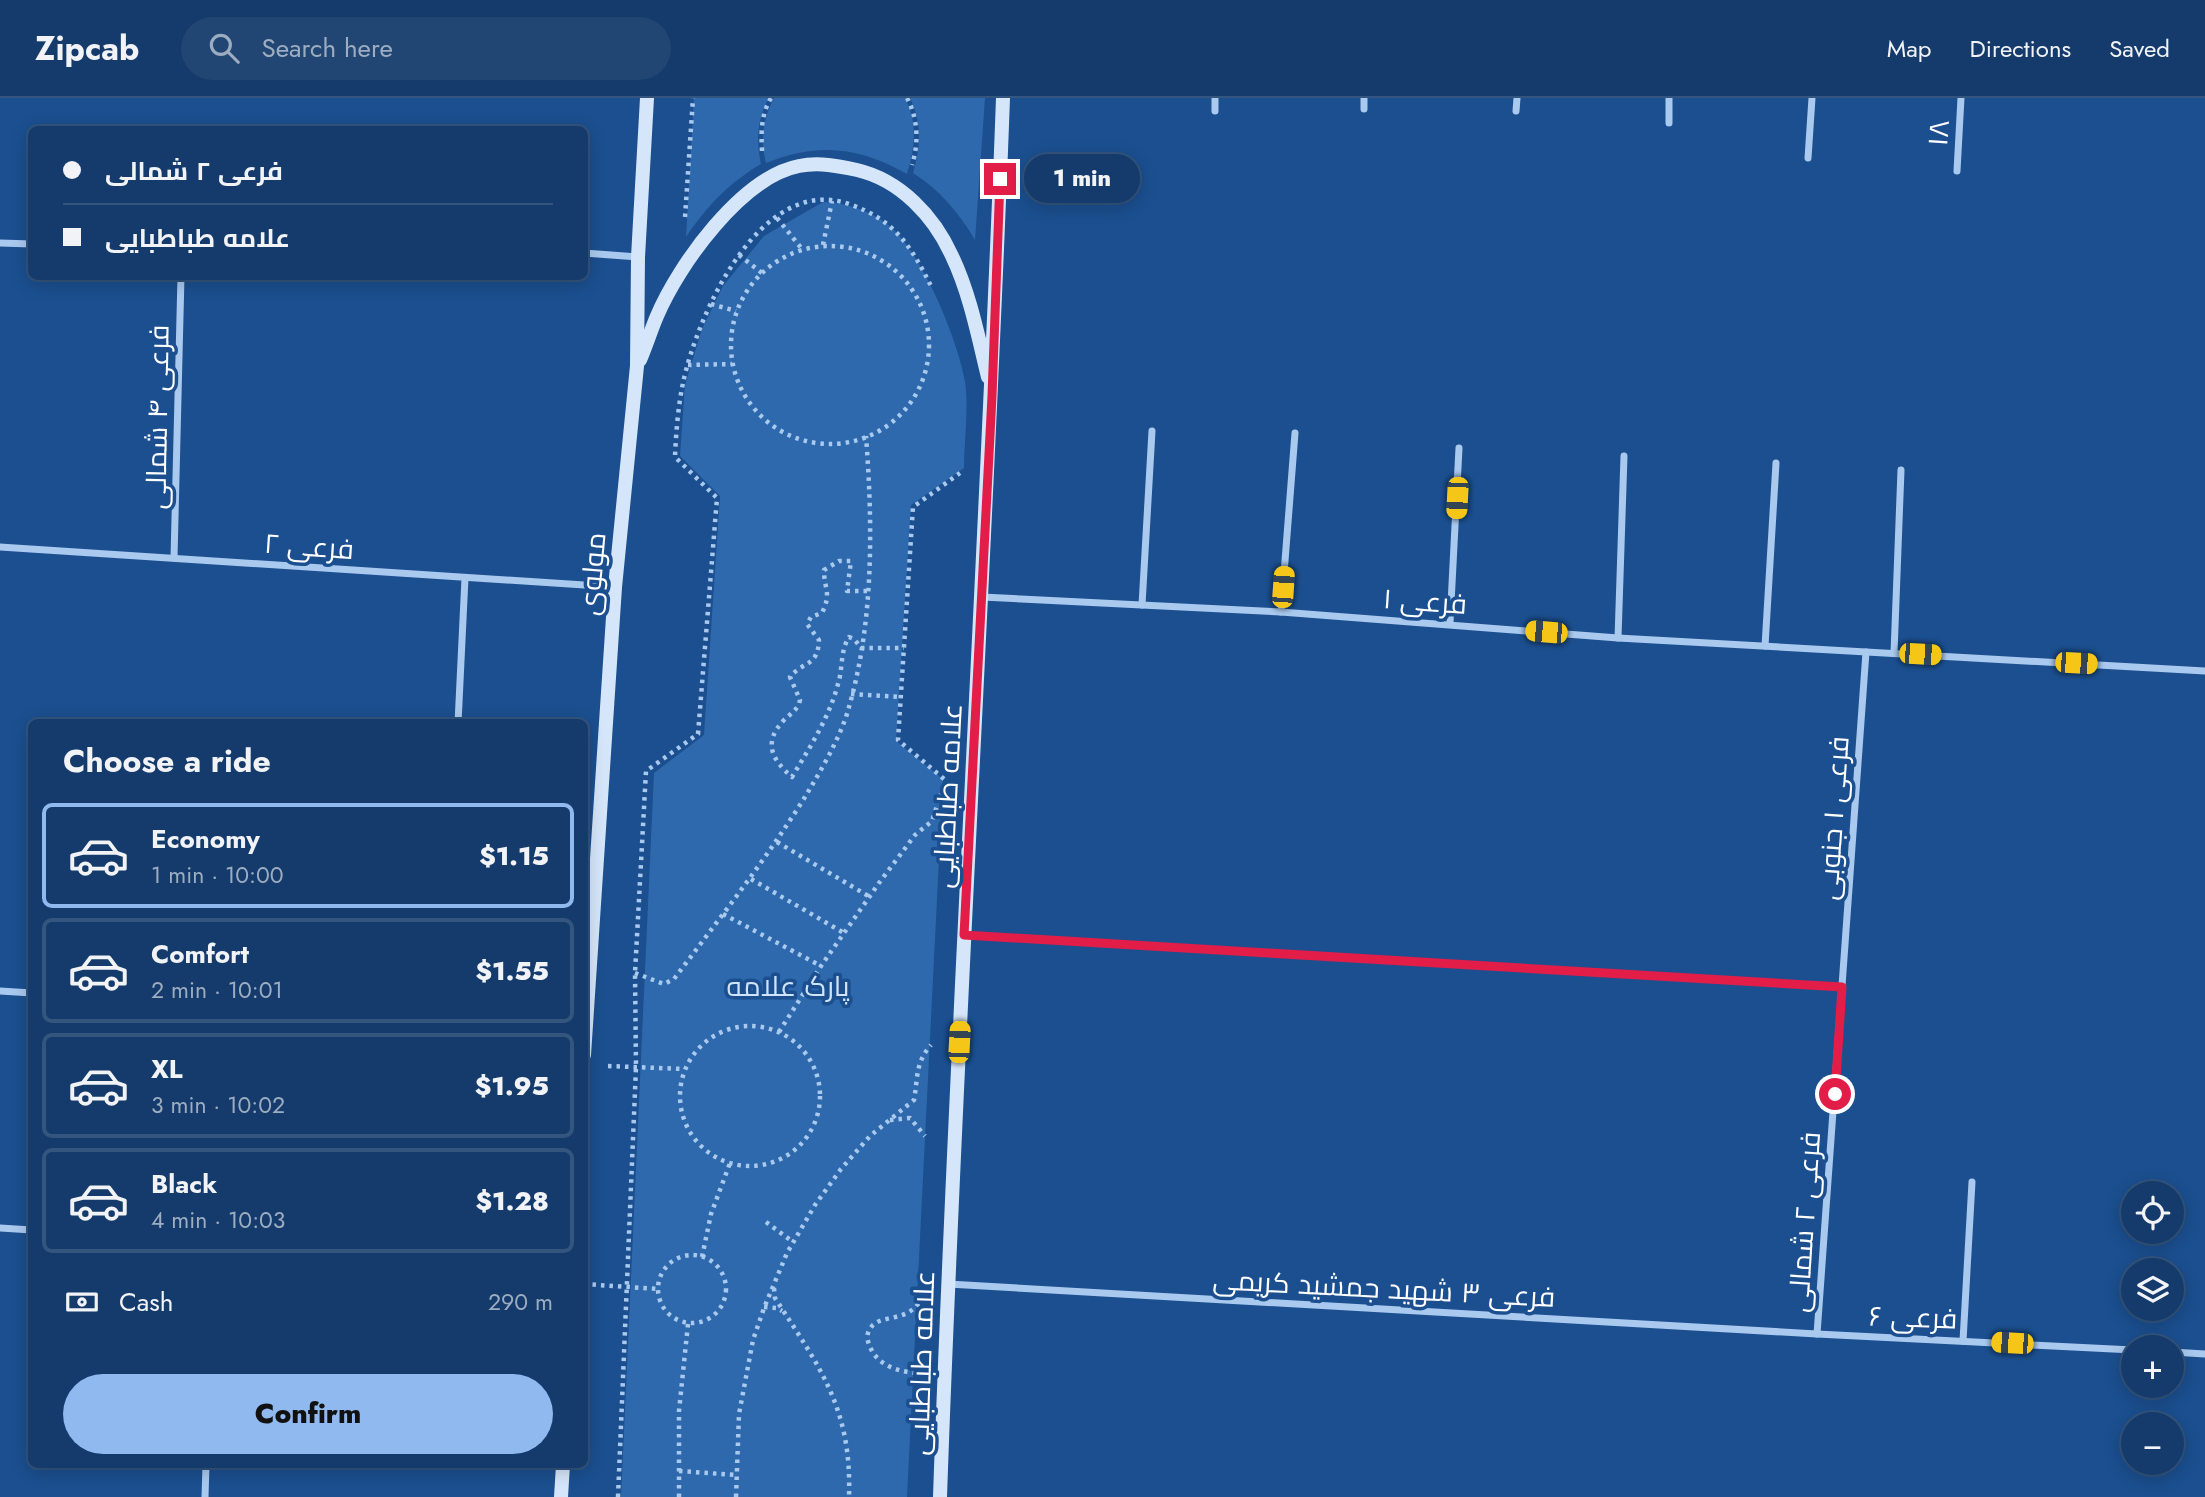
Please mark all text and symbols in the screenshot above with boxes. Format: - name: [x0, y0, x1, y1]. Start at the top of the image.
- search box: [181, 17, 671, 80]
- text: Zipcab: [35, 25, 139, 72]
- icon: search: [205, 29, 243, 67]
- text: Search here: [261, 29, 393, 67]
- text: Map: [1887, 31, 1932, 66]
- text: Directions: [1970, 31, 2071, 66]
- text: Saved: [2109, 31, 2170, 66]
- street label: ۱۸: [1917, 119, 1960, 147]
- text: فرعی ۲ شمالی: [105, 152, 283, 190]
- callout: 1 min: [1024, 154, 1140, 204]
- text: 1 min: [1053, 161, 1111, 195]
- route end: [984, 163, 1016, 195]
- text: علامه طباطبایی: [105, 219, 290, 257]
- street label: فرعی ۴ شمالی: [135, 324, 180, 510]
- car: [1446, 476, 1469, 520]
- street label: فرعی ۲: [263, 523, 355, 570]
- street label: مولوی: [568, 531, 617, 617]
- car: [1272, 565, 1295, 609]
- street label: فرعی ۱: [1382, 578, 1468, 625]
- car: [1525, 620, 1568, 644]
- car: [1899, 642, 1942, 666]
- car: [2055, 651, 2098, 675]
- street label: علامه طباطبایی: [922, 703, 973, 889]
- street label: فرعی ۱ جنوبی: [1807, 735, 1860, 901]
- text: Choose a ride: [63, 738, 271, 784]
- text: Economy: [151, 820, 260, 858]
- icon: car: [67, 824, 130, 887]
- text: $1.15: [479, 837, 549, 875]
- text: 1 min · 10:00: [151, 858, 284, 892]
- text: Comfort: [151, 935, 249, 973]
- icon: car: [67, 939, 130, 1002]
- text: $1.55: [475, 952, 549, 990]
- park label: پارک علامه: [727, 966, 850, 1007]
- text: 2 min · 10:01: [151, 973, 283, 1007]
- car: [948, 1020, 971, 1064]
- text: XL: [151, 1050, 183, 1088]
- icon: car: [67, 1054, 130, 1117]
- text: $1.95: [475, 1067, 549, 1105]
- route start: [1819, 1078, 1851, 1110]
- text: 3 min · 10:02: [151, 1088, 285, 1122]
- street label: فرعی ۲ شمالی: [1778, 1130, 1831, 1314]
- text: Black: [151, 1165, 217, 1203]
- icon: car: [67, 1169, 130, 1232]
- map controls: [2121, 1181, 2184, 1475]
- button: locate: [2121, 1181, 2184, 1244]
- text: $1.28: [476, 1182, 549, 1220]
- text: 4 min · 10:03: [151, 1203, 285, 1237]
- button: layers: [2121, 1258, 2184, 1321]
- street label: فرعی ۳ شهید جمشید کریمی: [1212, 1259, 1556, 1318]
- street label: علامه طباطبایی: [898, 1270, 945, 1456]
- icon: cash: [63, 1283, 101, 1321]
- text: Cash: [119, 1283, 173, 1321]
- text: 290 m: [488, 1285, 553, 1319]
- street label: فرعی ۶: [1868, 1295, 1958, 1340]
- car: [1991, 1331, 2034, 1355]
- button: +: [2121, 1335, 2184, 1398]
- button: Confirm: [63, 1374, 553, 1454]
- button: −: [2121, 1412, 2184, 1475]

